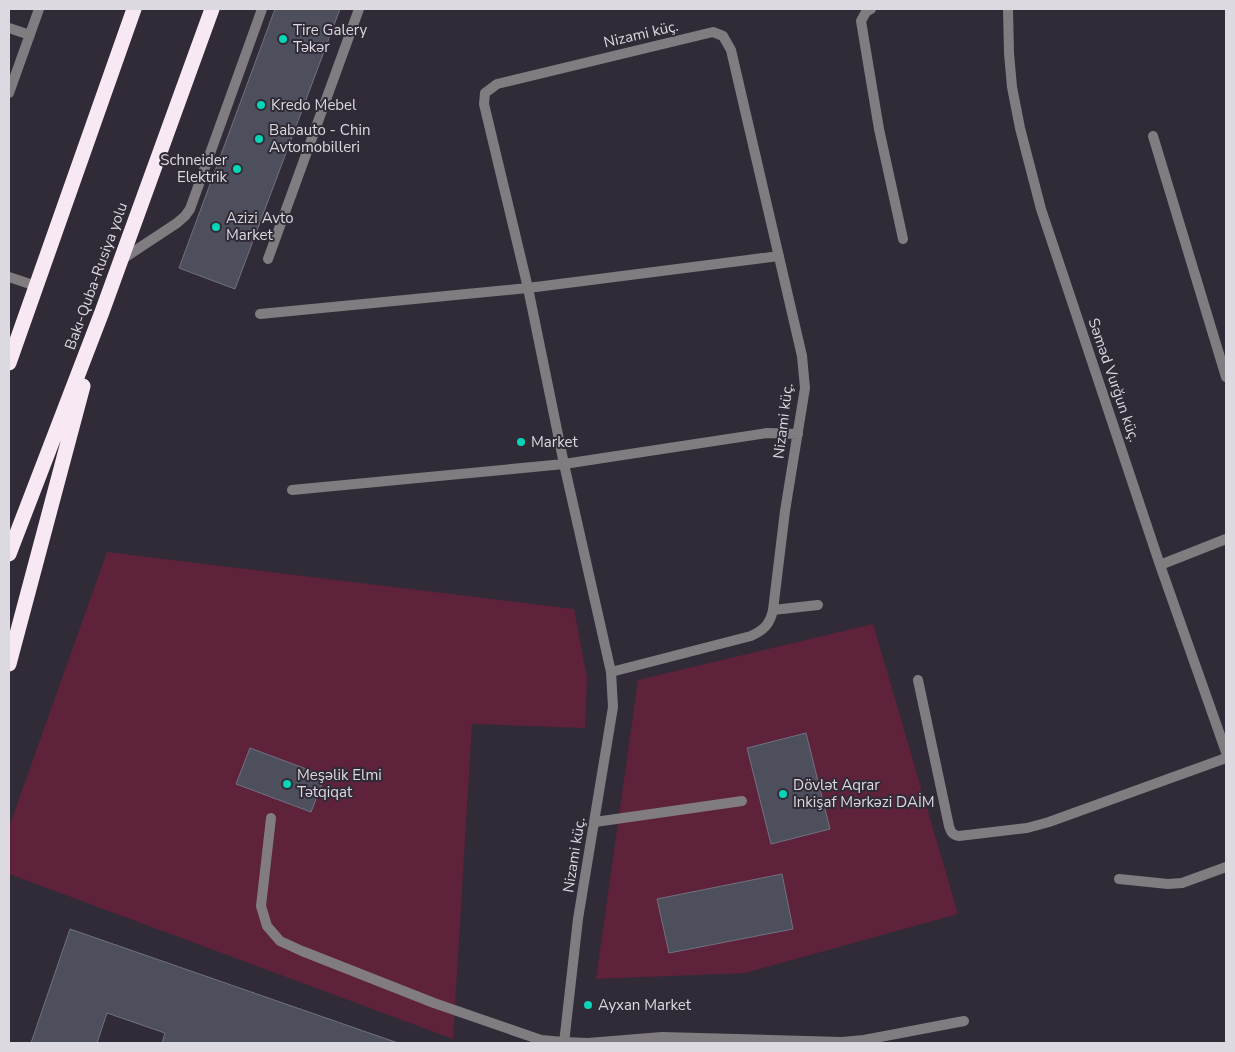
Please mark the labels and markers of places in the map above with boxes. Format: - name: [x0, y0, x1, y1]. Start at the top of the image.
- place label: Tire Galery Təkər: [293, 20, 368, 57]
- marker: Tire Galery Təkər: [277, 33, 289, 45]
- place label: Kredo Mebel: [271, 95, 357, 115]
- marker: Kredo Mebel: [255, 99, 267, 111]
- place label: Babauto - Chin Avtomobilleri: [269, 120, 370, 157]
- marker: Babauto - Chin Avtomobilleri: [253, 133, 265, 145]
- place label: Schneider Elektrik: [160, 150, 228, 187]
- marker: Schneider Elektrik: [231, 163, 243, 175]
- place label: Azizi Avto Market: [226, 208, 294, 245]
- marker: Azizi Avto Market: [210, 221, 222, 233]
- place label: Market: [531, 432, 578, 452]
- marker: Market: [515, 436, 527, 448]
- place label: Meşəlik Elmi Tətqiqat: [297, 765, 382, 802]
- place label: Dövlət Aqrar Inkişaf Mərkəzi DAİM: [793, 775, 935, 812]
- marker: Meşəlik Elmi Tətqiqat: [281, 778, 293, 790]
- marker: Dövlət Aqrar Inkişaf Mərkəzi DAİM: [777, 788, 789, 800]
- place label: Ayxan Market: [598, 995, 692, 1015]
- marker: Ayxan Market: [582, 999, 594, 1011]

